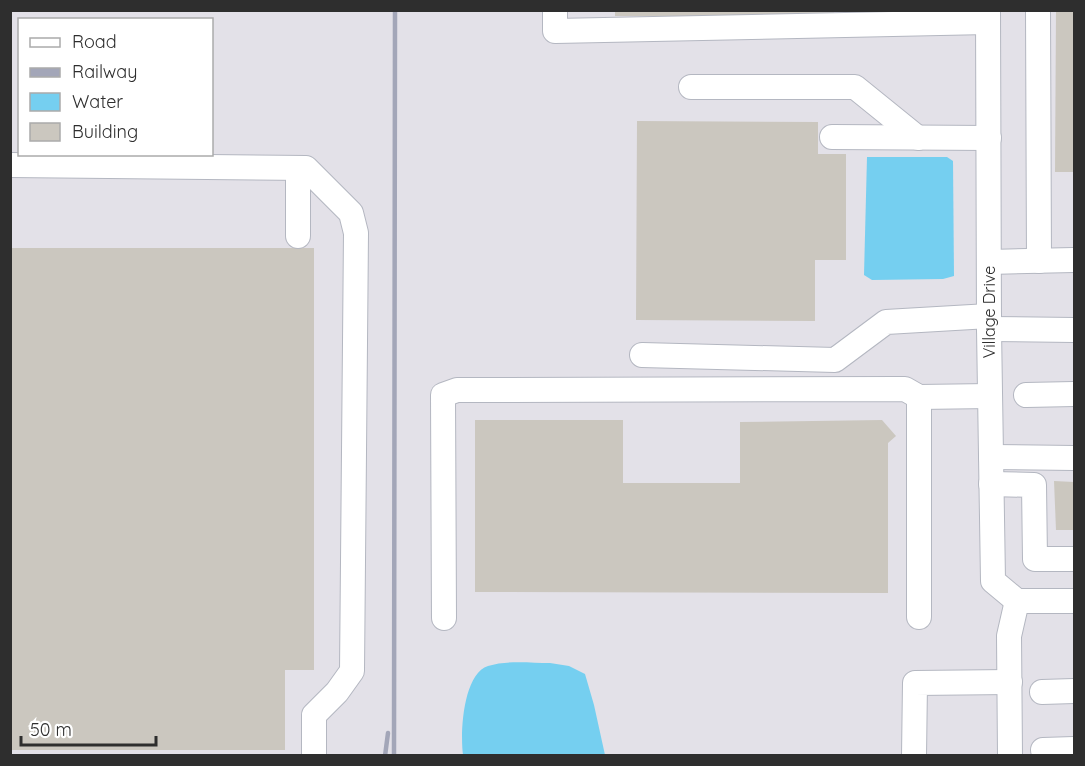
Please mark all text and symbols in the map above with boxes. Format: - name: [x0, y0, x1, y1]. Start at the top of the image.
- legend: [18, 18, 213, 156]
- text: Road: [72, 30, 117, 53]
- text: Railway: [72, 60, 138, 83]
- text: Water: [72, 90, 123, 113]
- text: Building: [72, 120, 138, 143]
- street label: Village Drive: [979, 266, 999, 358]
- scale bar: [21, 709, 156, 747]
- text: 50 m: [30, 718, 72, 741]

